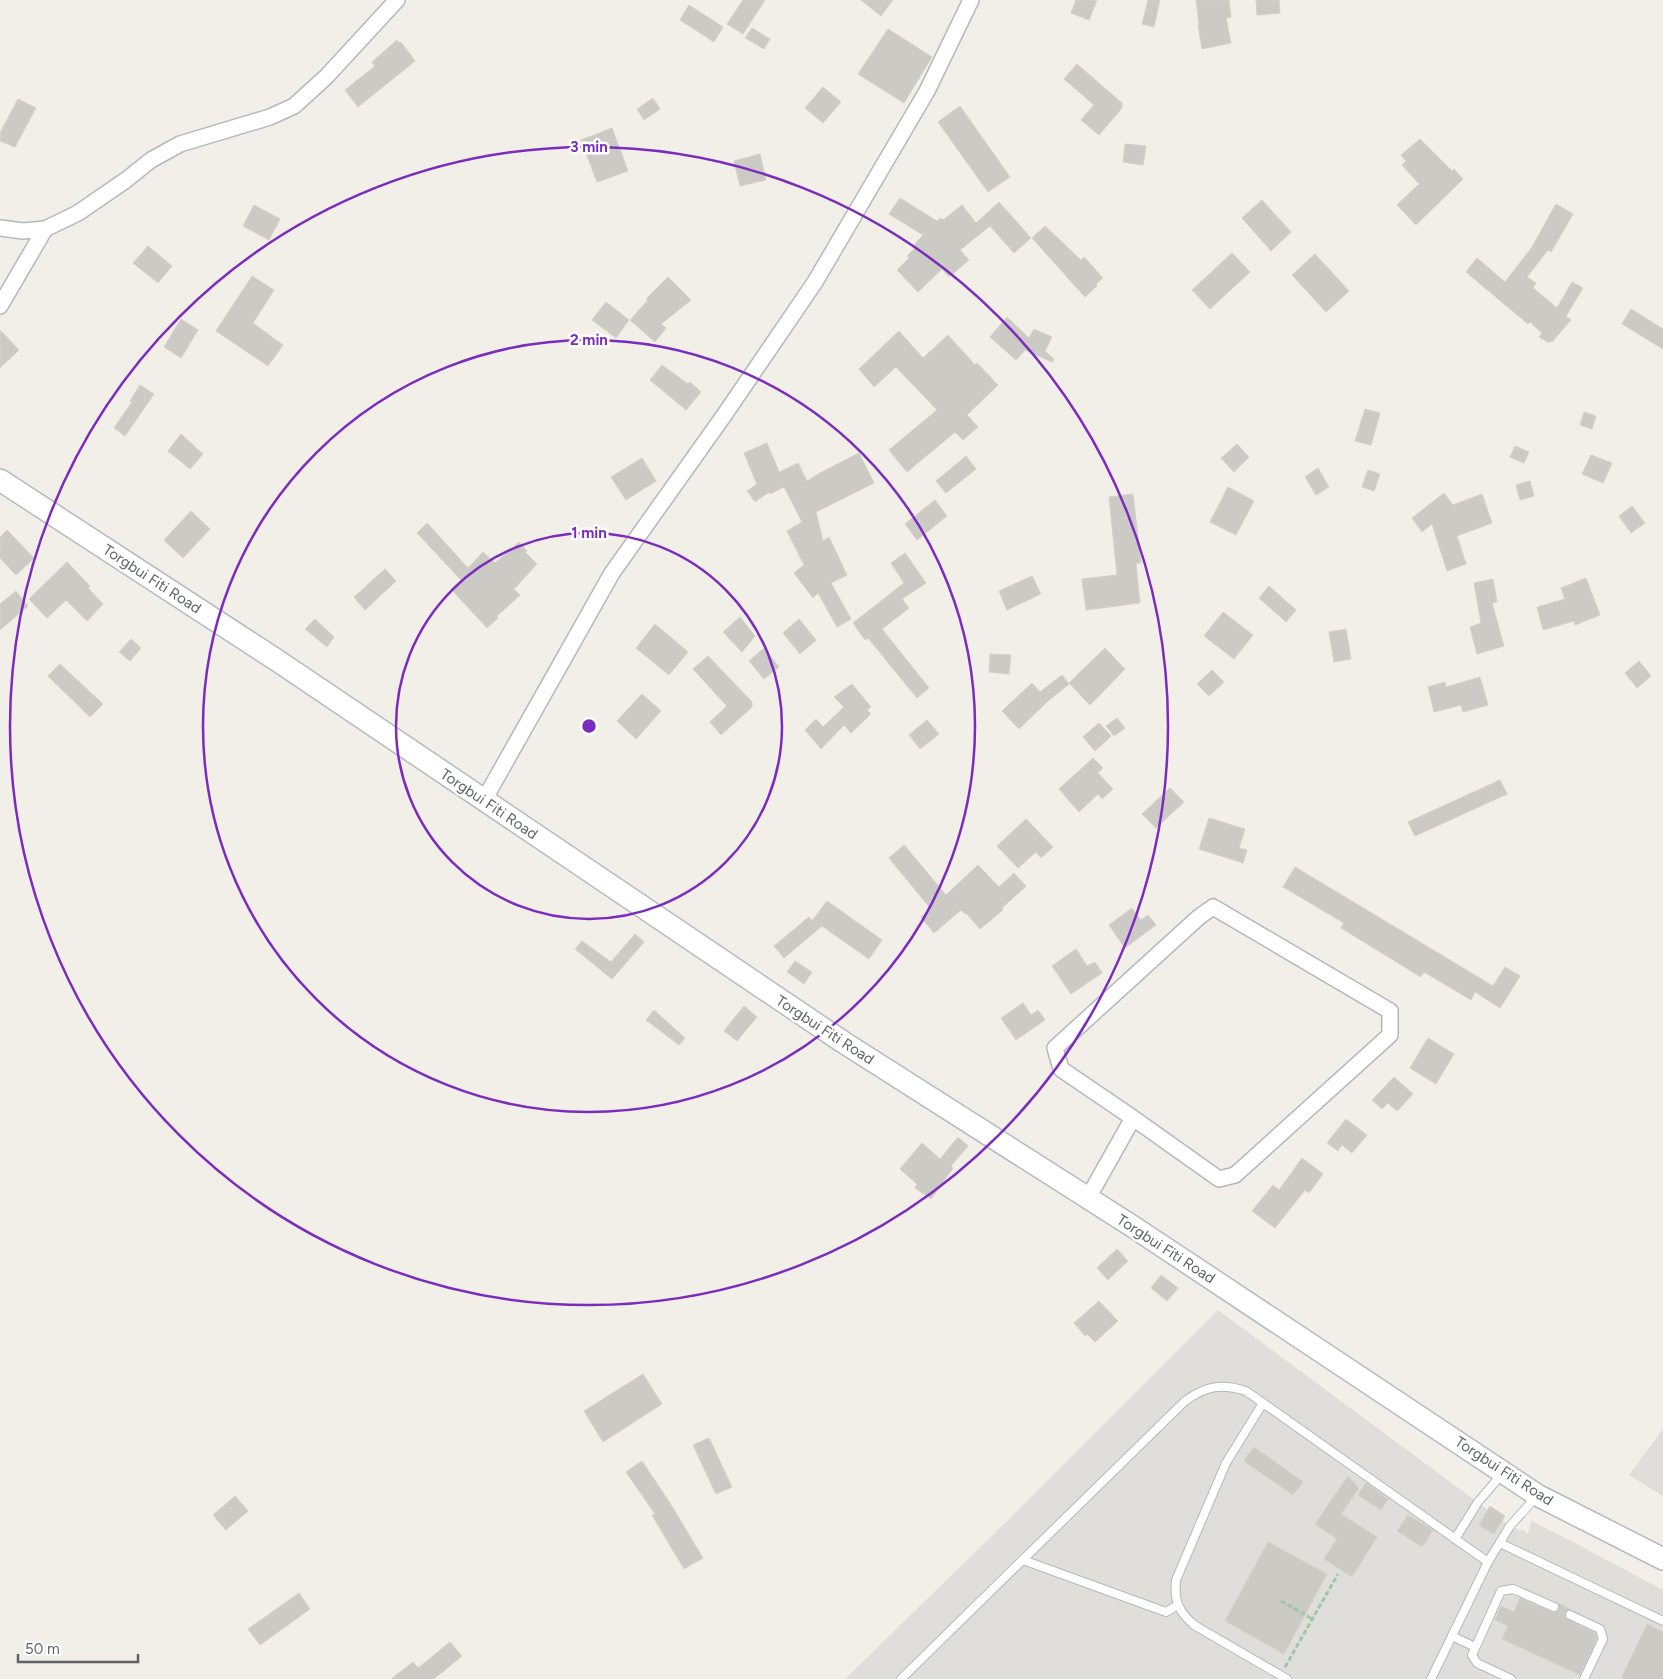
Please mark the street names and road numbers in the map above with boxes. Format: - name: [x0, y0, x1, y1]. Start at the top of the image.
- street label: Torgbui Fiti Road: [100, 541, 204, 617]
- street label: Torgbui Fiti Road: [437, 765, 541, 843]
- street label: Torgbui Fiti Road: [773, 992, 877, 1068]
- street label: Torgbui Fiti Road: [1114, 1211, 1218, 1287]
- street label: Torgbui Fiti Road: [1452, 1433, 1556, 1509]

